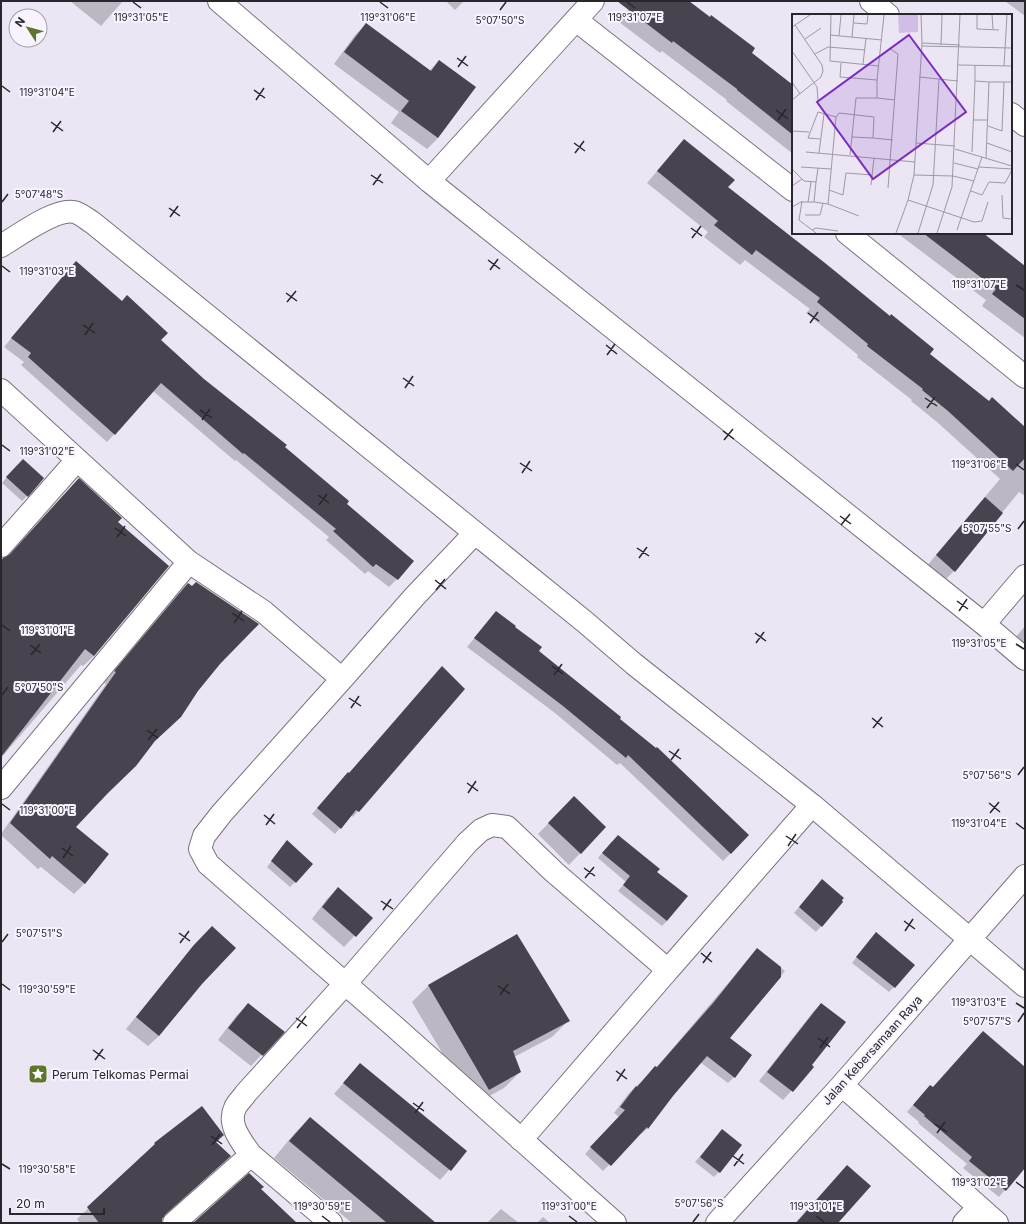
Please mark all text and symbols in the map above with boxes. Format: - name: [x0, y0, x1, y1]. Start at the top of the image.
- north arrow: [8, 8, 48, 48]
- text: 119°31'05"E: [113, 11, 169, 23]
- text: 119°31'06"E: [360, 11, 416, 23]
- text: 119°31'07"E: [608, 11, 662, 23]
- text: 5°07'50"S: [476, 14, 524, 26]
- inset map: [792, 14, 1012, 234]
- text: N: [12, 15, 28, 30]
- text: 119°31'04"E: [19, 86, 75, 98]
- text: 5°07'48"S: [15, 188, 63, 200]
- text: 119°31'03"E: [19, 265, 75, 277]
- text: 119°31'07"E: [952, 278, 1006, 290]
- text: 119°31'02"E: [19, 445, 75, 457]
- text: 119°31'06"E: [951, 458, 1007, 470]
- text: 5°07'55"S: [963, 522, 1011, 534]
- text: 119°31'01"E: [20, 624, 74, 636]
- text: 119°31'05"E: [951, 637, 1007, 649]
- text: 5°07'50"S: [15, 681, 63, 693]
- text: 5°07'56"S: [963, 769, 1011, 781]
- text: 119°31'00"E: [19, 804, 75, 816]
- text: 119°31'04"E: [951, 817, 1007, 829]
- text: 5°07'51"S: [16, 927, 62, 939]
- text: 119°30'59"E: [18, 983, 76, 995]
- street label: Jalan Kebersamaan Raya: [819, 992, 925, 1108]
- text: 119°31'03"E: [951, 996, 1007, 1008]
- text: 5°07'57"S: [963, 1015, 1011, 1027]
- place icon: Perum Telkomas Permai: [27, 1063, 49, 1085]
- place label: Perum Telkomas Permai: [52, 1067, 189, 1082]
- text: 119°30'58"E: [18, 1163, 76, 1175]
- text: 119°31'02"E: [951, 1176, 1007, 1188]
- scale bar: [10, 1190, 104, 1216]
- text: 20 m: [16, 1196, 45, 1211]
- text: 5°07'56"S: [675, 1197, 723, 1209]
- text: 119°30'59"E: [293, 1200, 351, 1212]
- text: 119°31'00"E: [541, 1200, 597, 1212]
- text: 119°31'01"E: [789, 1200, 843, 1212]

